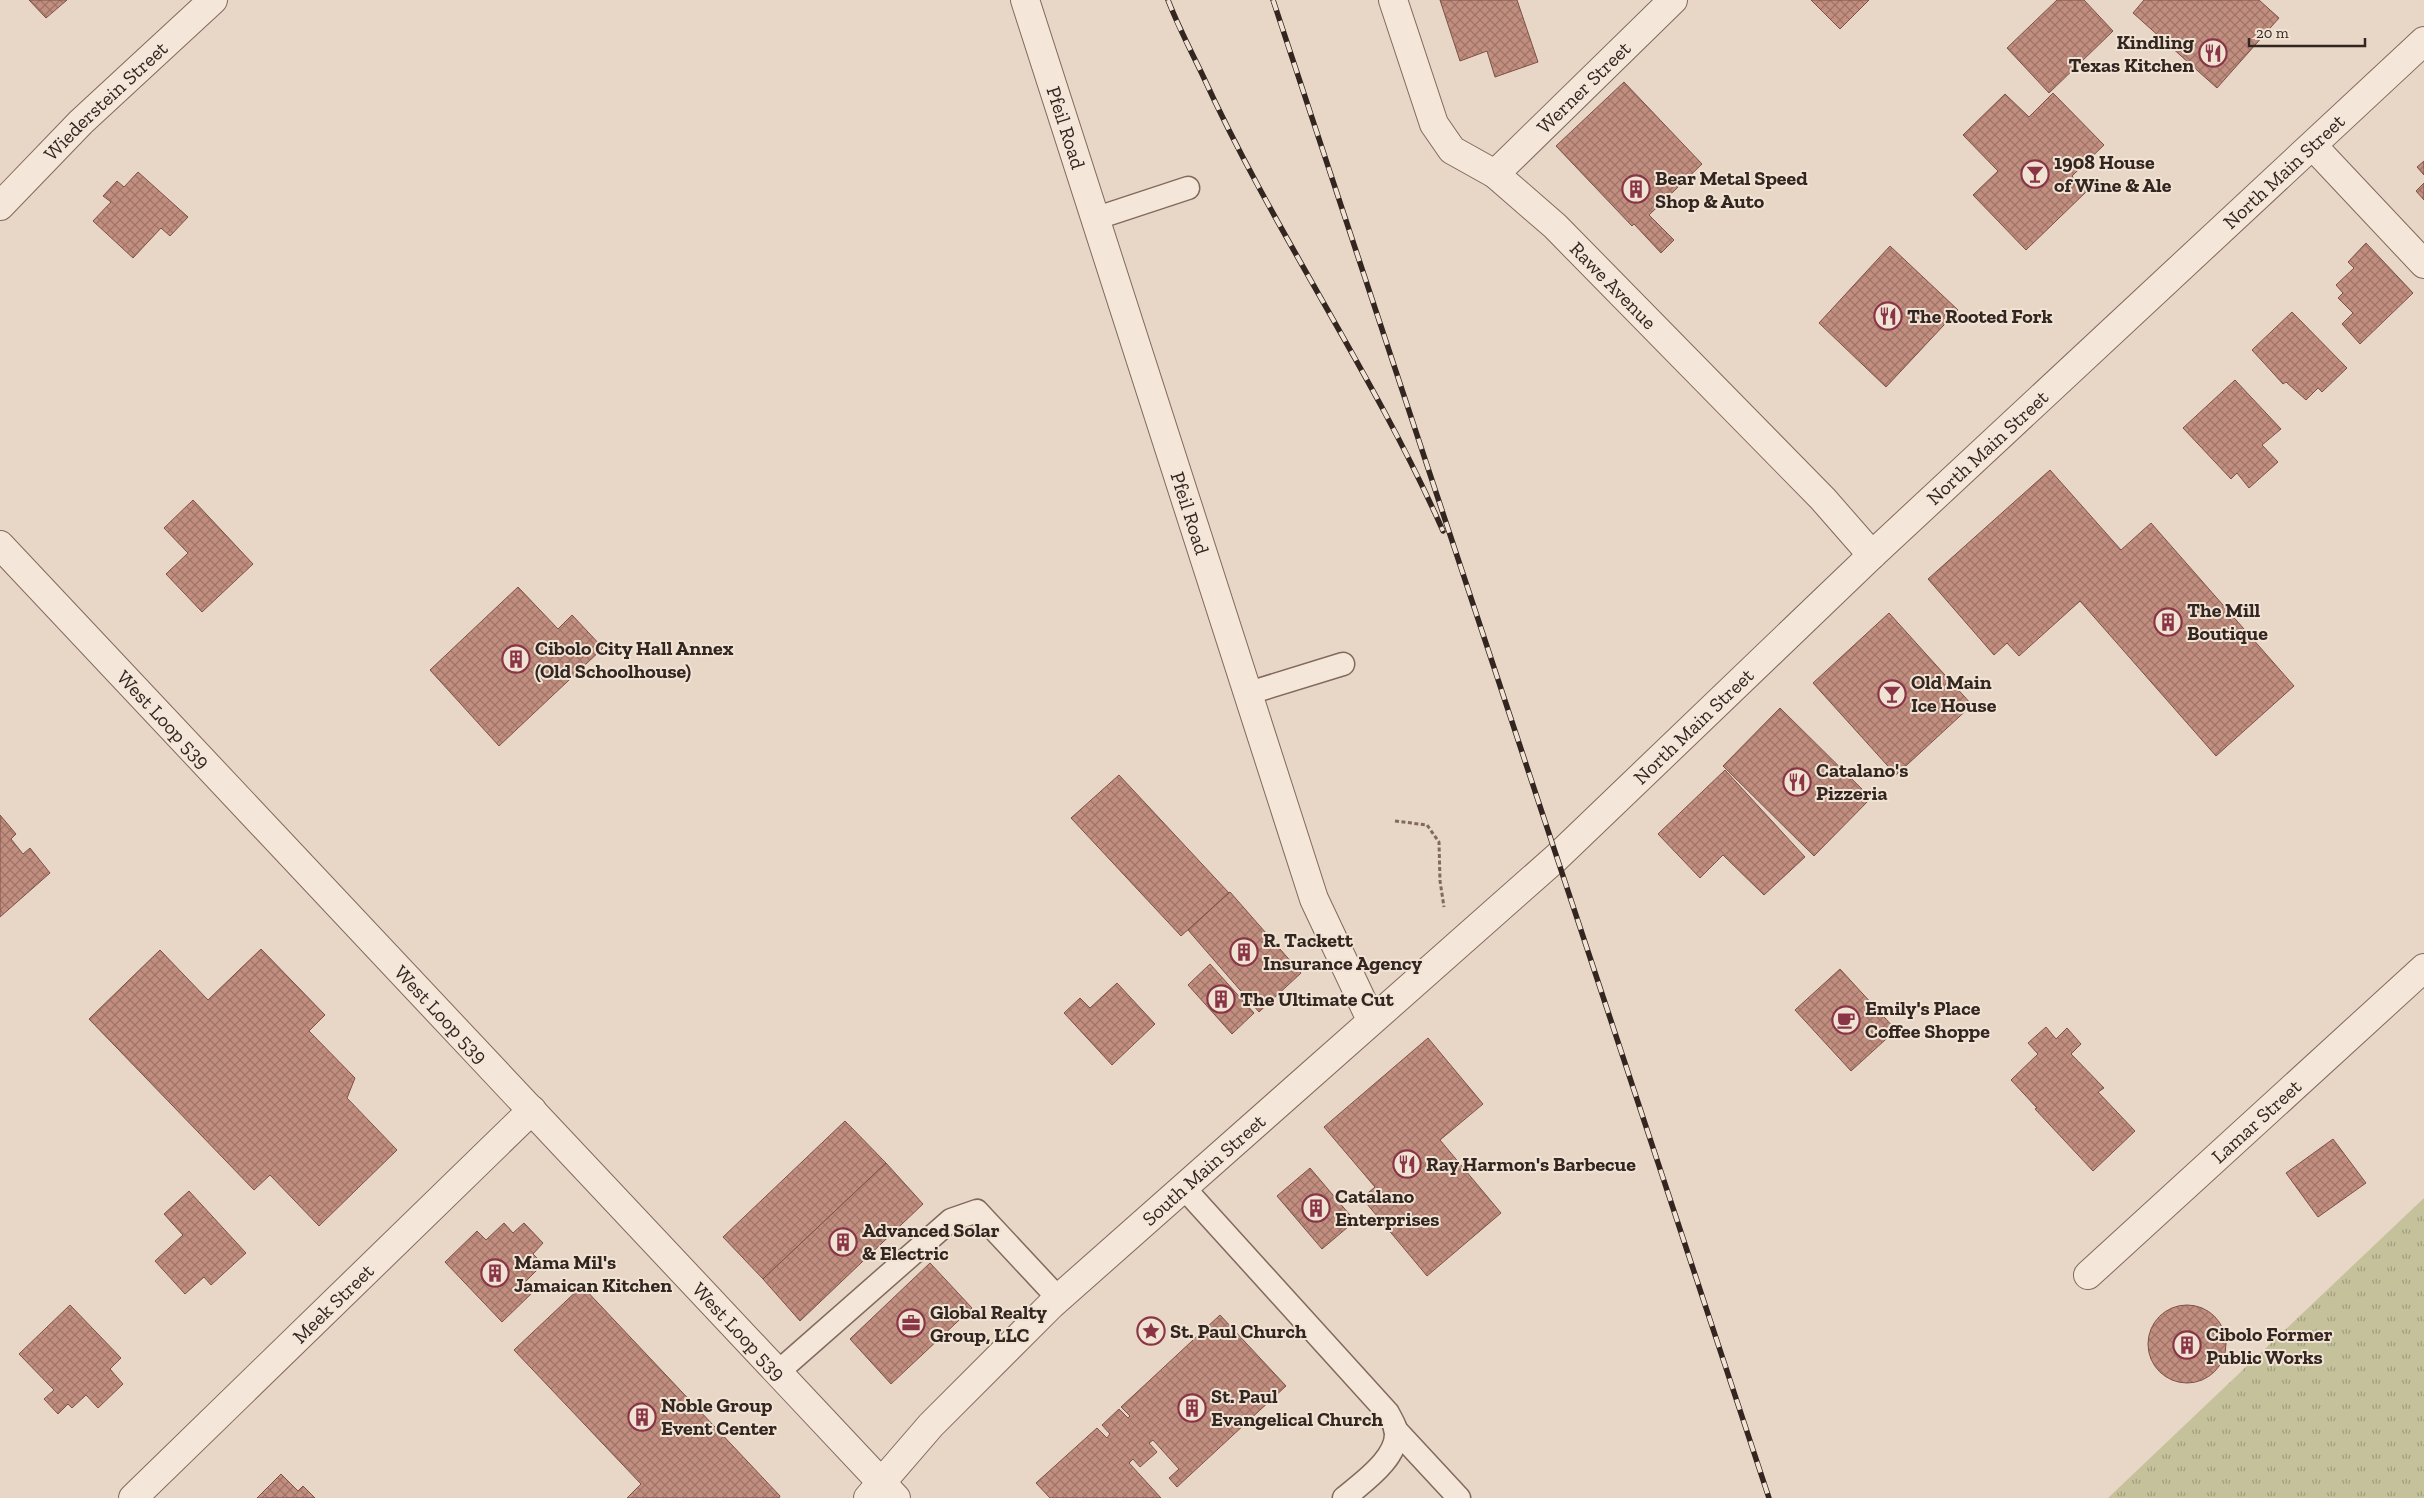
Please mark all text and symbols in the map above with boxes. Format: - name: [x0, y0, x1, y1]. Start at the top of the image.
- scale bar: [2249, 15, 2365, 47]
- text: 20 m: [2256, 24, 2289, 42]
- place label: Kindling Texas Kitchen: [2068, 30, 2195, 77]
- street label: Wiederstein Street: [39, 36, 173, 165]
- street label: Werner Street: [1532, 36, 1636, 138]
- restaurant icon: Kindling Texas Kitchen: [2198, 38, 2228, 68]
- street label: Pfeil Road: [1041, 83, 1091, 172]
- street label: North Main Street: [2218, 109, 2350, 234]
- place label: 1908 House of Wine & Ale: [2054, 150, 2172, 197]
- bar icon: 1908 House of Wine & Ale: [2020, 159, 2050, 189]
- place label: Bear Metal Speed Shop & Auto: [1655, 166, 1808, 213]
- building icon: Bear Metal Speed Shop & Auto: [1621, 174, 1651, 204]
- street label: Rawe Avenue: [1565, 236, 1662, 334]
- restaurant icon: The Rooted Fork: [1873, 301, 1903, 331]
- place label: The Rooted Fork: [1907, 304, 2053, 328]
- street label: North Main Street: [1922, 385, 2054, 510]
- street label: Pfeil Road: [1165, 469, 1214, 558]
- place label: The Mill Boutique: [2187, 598, 2268, 645]
- building icon: The Mill Boutique: [2153, 607, 2183, 637]
- place label: Cibolo City Hall Annex (Old Schoolhouse): [535, 636, 734, 683]
- building icon: Cibolo City Hall Annex (Old Schoolhouse): [501, 644, 531, 674]
- street label: North Main Street: [1628, 663, 1759, 789]
- street label: West Loop 539: [112, 665, 215, 773]
- place label: Old Main Ice House: [1911, 670, 1997, 717]
- bar icon: Old Main Ice House: [1877, 679, 1907, 709]
- place label: Catalano's Pizzeria: [1816, 758, 1908, 805]
- restaurant icon: Catalano's Pizzeria: [1782, 767, 1812, 797]
- place label: R. Tackett Insurance Agency: [1263, 928, 1423, 975]
- building icon: R. Tackett Insurance Agency: [1229, 937, 1259, 967]
- street label: West Loop 539: [389, 960, 493, 1068]
- building icon: The Ultimate Cut: [1206, 984, 1236, 1014]
- place label: The Ultimate Cut: [1240, 987, 1395, 1011]
- place label: Emily's Place Coffee Shoppe: [1865, 996, 1990, 1043]
- cafe icon: Emily's Place Coffee Shoppe: [1831, 1005, 1861, 1035]
- street label: Lamar Street: [2207, 1074, 2307, 1168]
- street label: South Main Street: [1137, 1109, 1271, 1231]
- restaurant icon: Ray Harmon's Barbecue: [1392, 1149, 1422, 1179]
- place label: Ray Harmon's Barbecue: [1426, 1152, 1636, 1176]
- place label: Catalano Enterprises: [1335, 1184, 1439, 1231]
- building icon: Catalano Enterprises: [1301, 1193, 1331, 1223]
- place label: Advanced Solar & Electric: [862, 1218, 1000, 1265]
- building icon: Advanced Solar & Electric: [828, 1227, 858, 1257]
- place label: Mama Mil's Jamaican Kitchen: [514, 1250, 672, 1297]
- street label: Meek Street: [287, 1258, 379, 1348]
- building icon: Mama Mil's Jamaican Kitchen: [480, 1258, 510, 1288]
- street label: West Loop 539: [687, 1277, 791, 1385]
- place label: Global Realty Group, LLC: [930, 1300, 1047, 1347]
- office icon: Global Realty Group, LLC: [896, 1308, 926, 1338]
- place icon: St. Paul Church: [1136, 1316, 1166, 1346]
- place label: St. Paul Church: [1170, 1319, 1307, 1343]
- place label: Cibolo Former Public Works: [2206, 1322, 2333, 1369]
- building icon: Cibolo Former Public Works: [2172, 1330, 2202, 1360]
- place label: St. Paul Evangelical Church: [1211, 1384, 1383, 1431]
- place label: Noble Group Event Center: [661, 1393, 777, 1440]
- building icon: St. Paul Evangelical Church: [1177, 1393, 1207, 1423]
- building icon: Noble Group Event Center: [627, 1402, 657, 1432]

